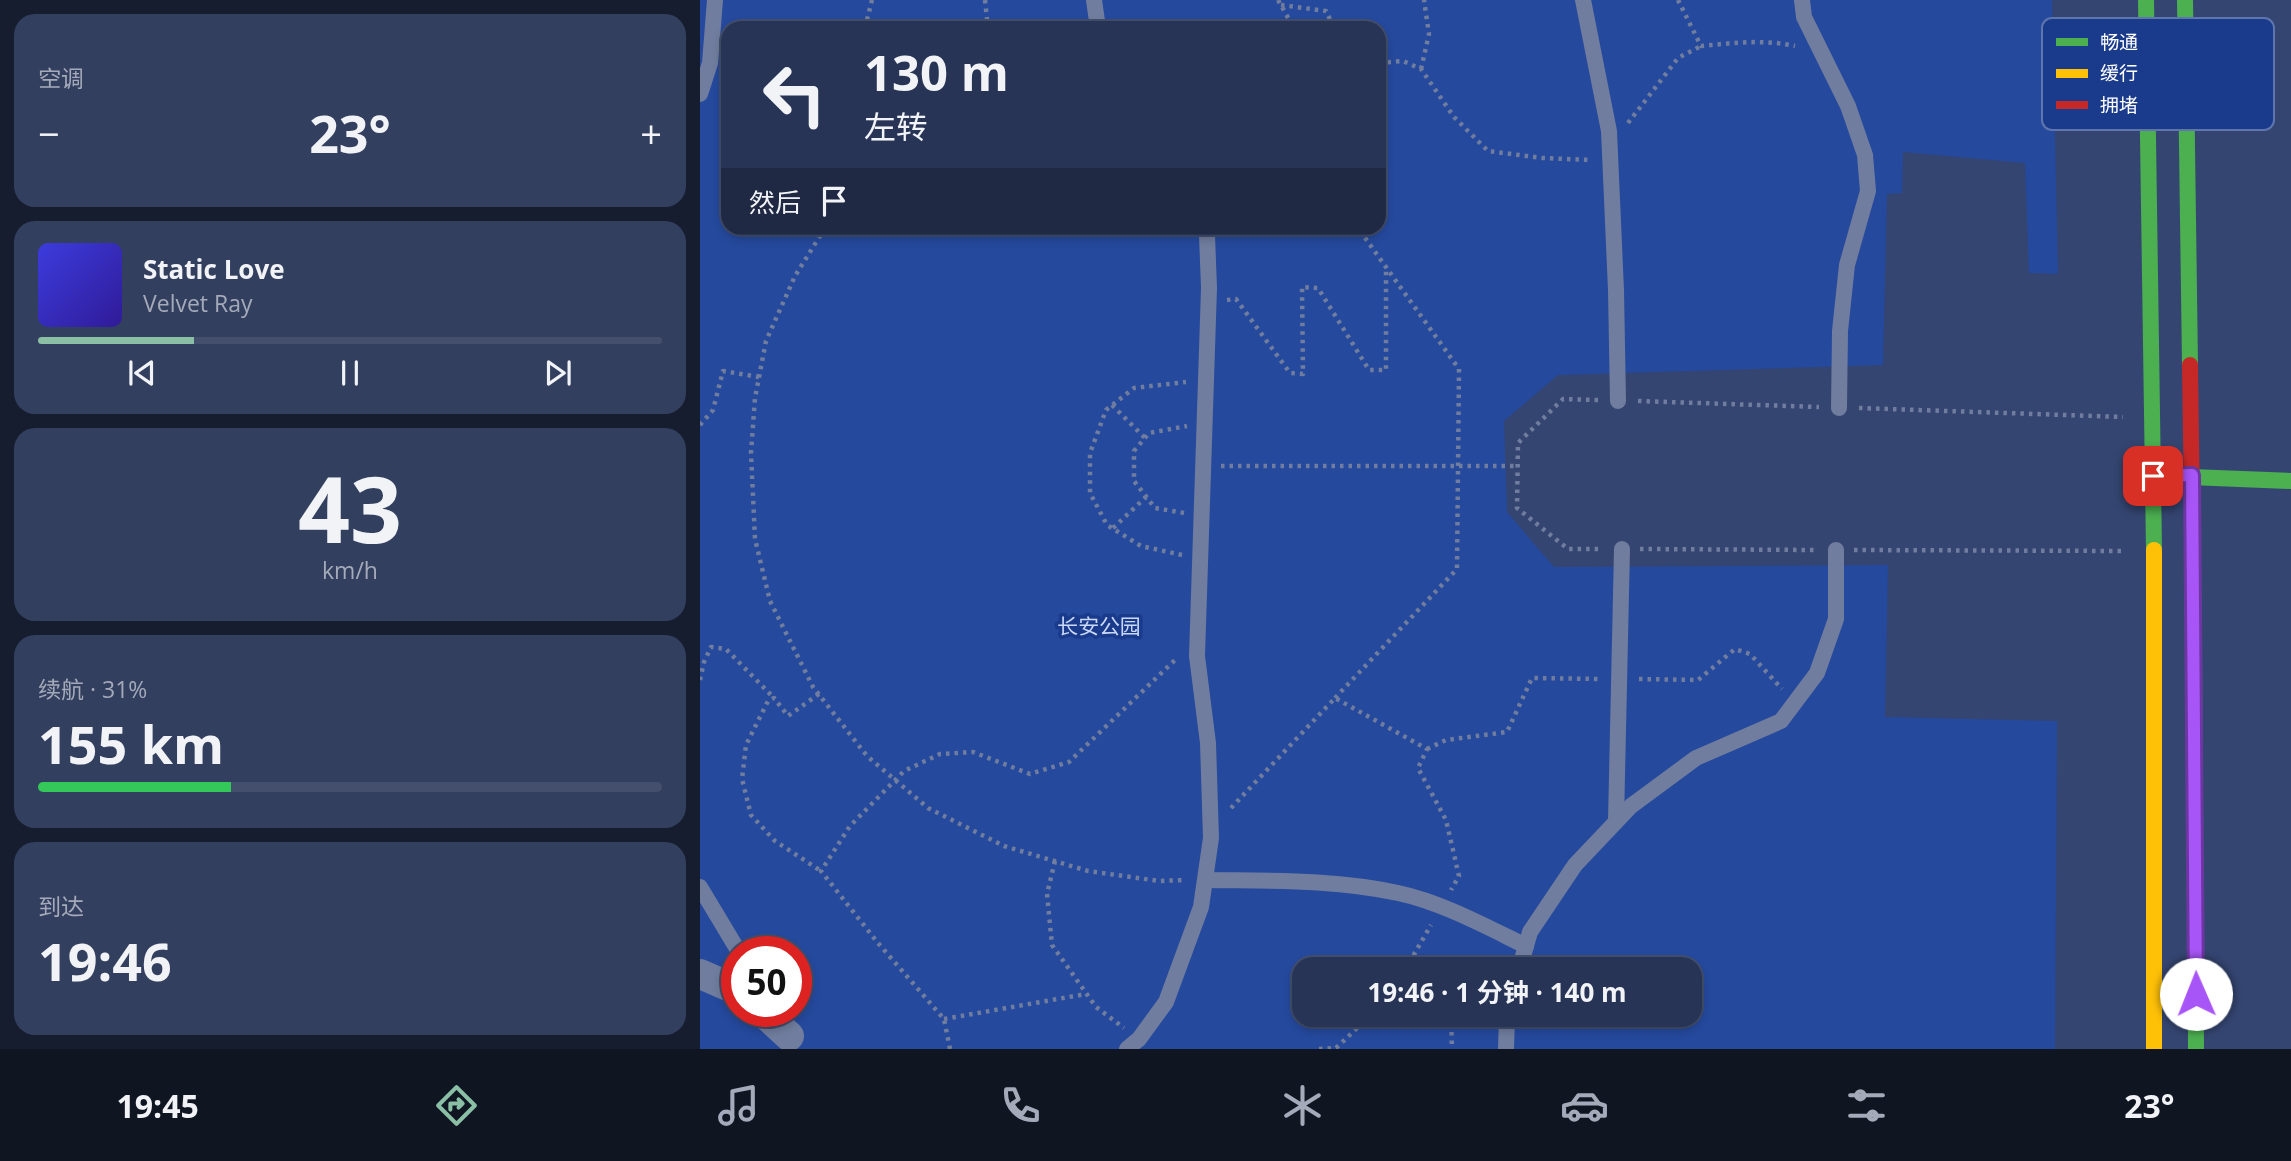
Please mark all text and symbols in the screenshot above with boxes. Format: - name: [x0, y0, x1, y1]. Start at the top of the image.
- legend: [2042, 18, 2274, 130]
- text: 畅通: [2100, 29, 2138, 55]
- text: 130 m: [864, 39, 1009, 105]
- icon: left: [749, 49, 840, 140]
- text: 缓行: [2100, 60, 2138, 86]
- text: 空调: [38, 62, 84, 94]
- text: 拥堵: [2100, 92, 2138, 118]
- text: 23°: [309, 97, 391, 168]
- text: 左转: [864, 105, 928, 148]
- text: −: [38, 107, 60, 159]
- text: +: [640, 107, 662, 159]
- icon: arrive: [815, 182, 853, 220]
- text: 然后: [749, 184, 801, 220]
- text: Static Love: [143, 251, 285, 287]
- text: Velvet Ray: [143, 287, 253, 319]
- icon: previous: [123, 354, 161, 392]
- icon: pause: [331, 354, 369, 392]
- icon: next: [539, 354, 577, 392]
- text: 43: [298, 446, 402, 570]
- pin: [2123, 446, 2183, 506]
- icon: arrive: [2134, 457, 2172, 495]
- text: km/h: [322, 554, 378, 586]
- park label: 长安公园: [1057, 612, 1141, 640]
- text: 续航 · 31%: [38, 673, 147, 705]
- text: 155 km: [38, 708, 224, 779]
- text: 到达: [38, 890, 84, 922]
- text: 19:46: [38, 925, 172, 996]
- speed limit sign: 50: [721, 936, 812, 1027]
- position arrow: [2159, 957, 2233, 1031]
- text: 19:46 · 1 分钟 · 140 m: [1367, 974, 1627, 1010]
- icon: directions: [432, 1081, 481, 1130]
- icon: music: [714, 1081, 763, 1130]
- icon: phone: [996, 1081, 1045, 1130]
- icon: climate: [1278, 1081, 1327, 1130]
- icon: car: [1560, 1081, 1609, 1130]
- icon: filters: [1842, 1081, 1891, 1130]
- text: 19:45: [117, 1084, 199, 1127]
- text: 23°: [2124, 1084, 2174, 1127]

